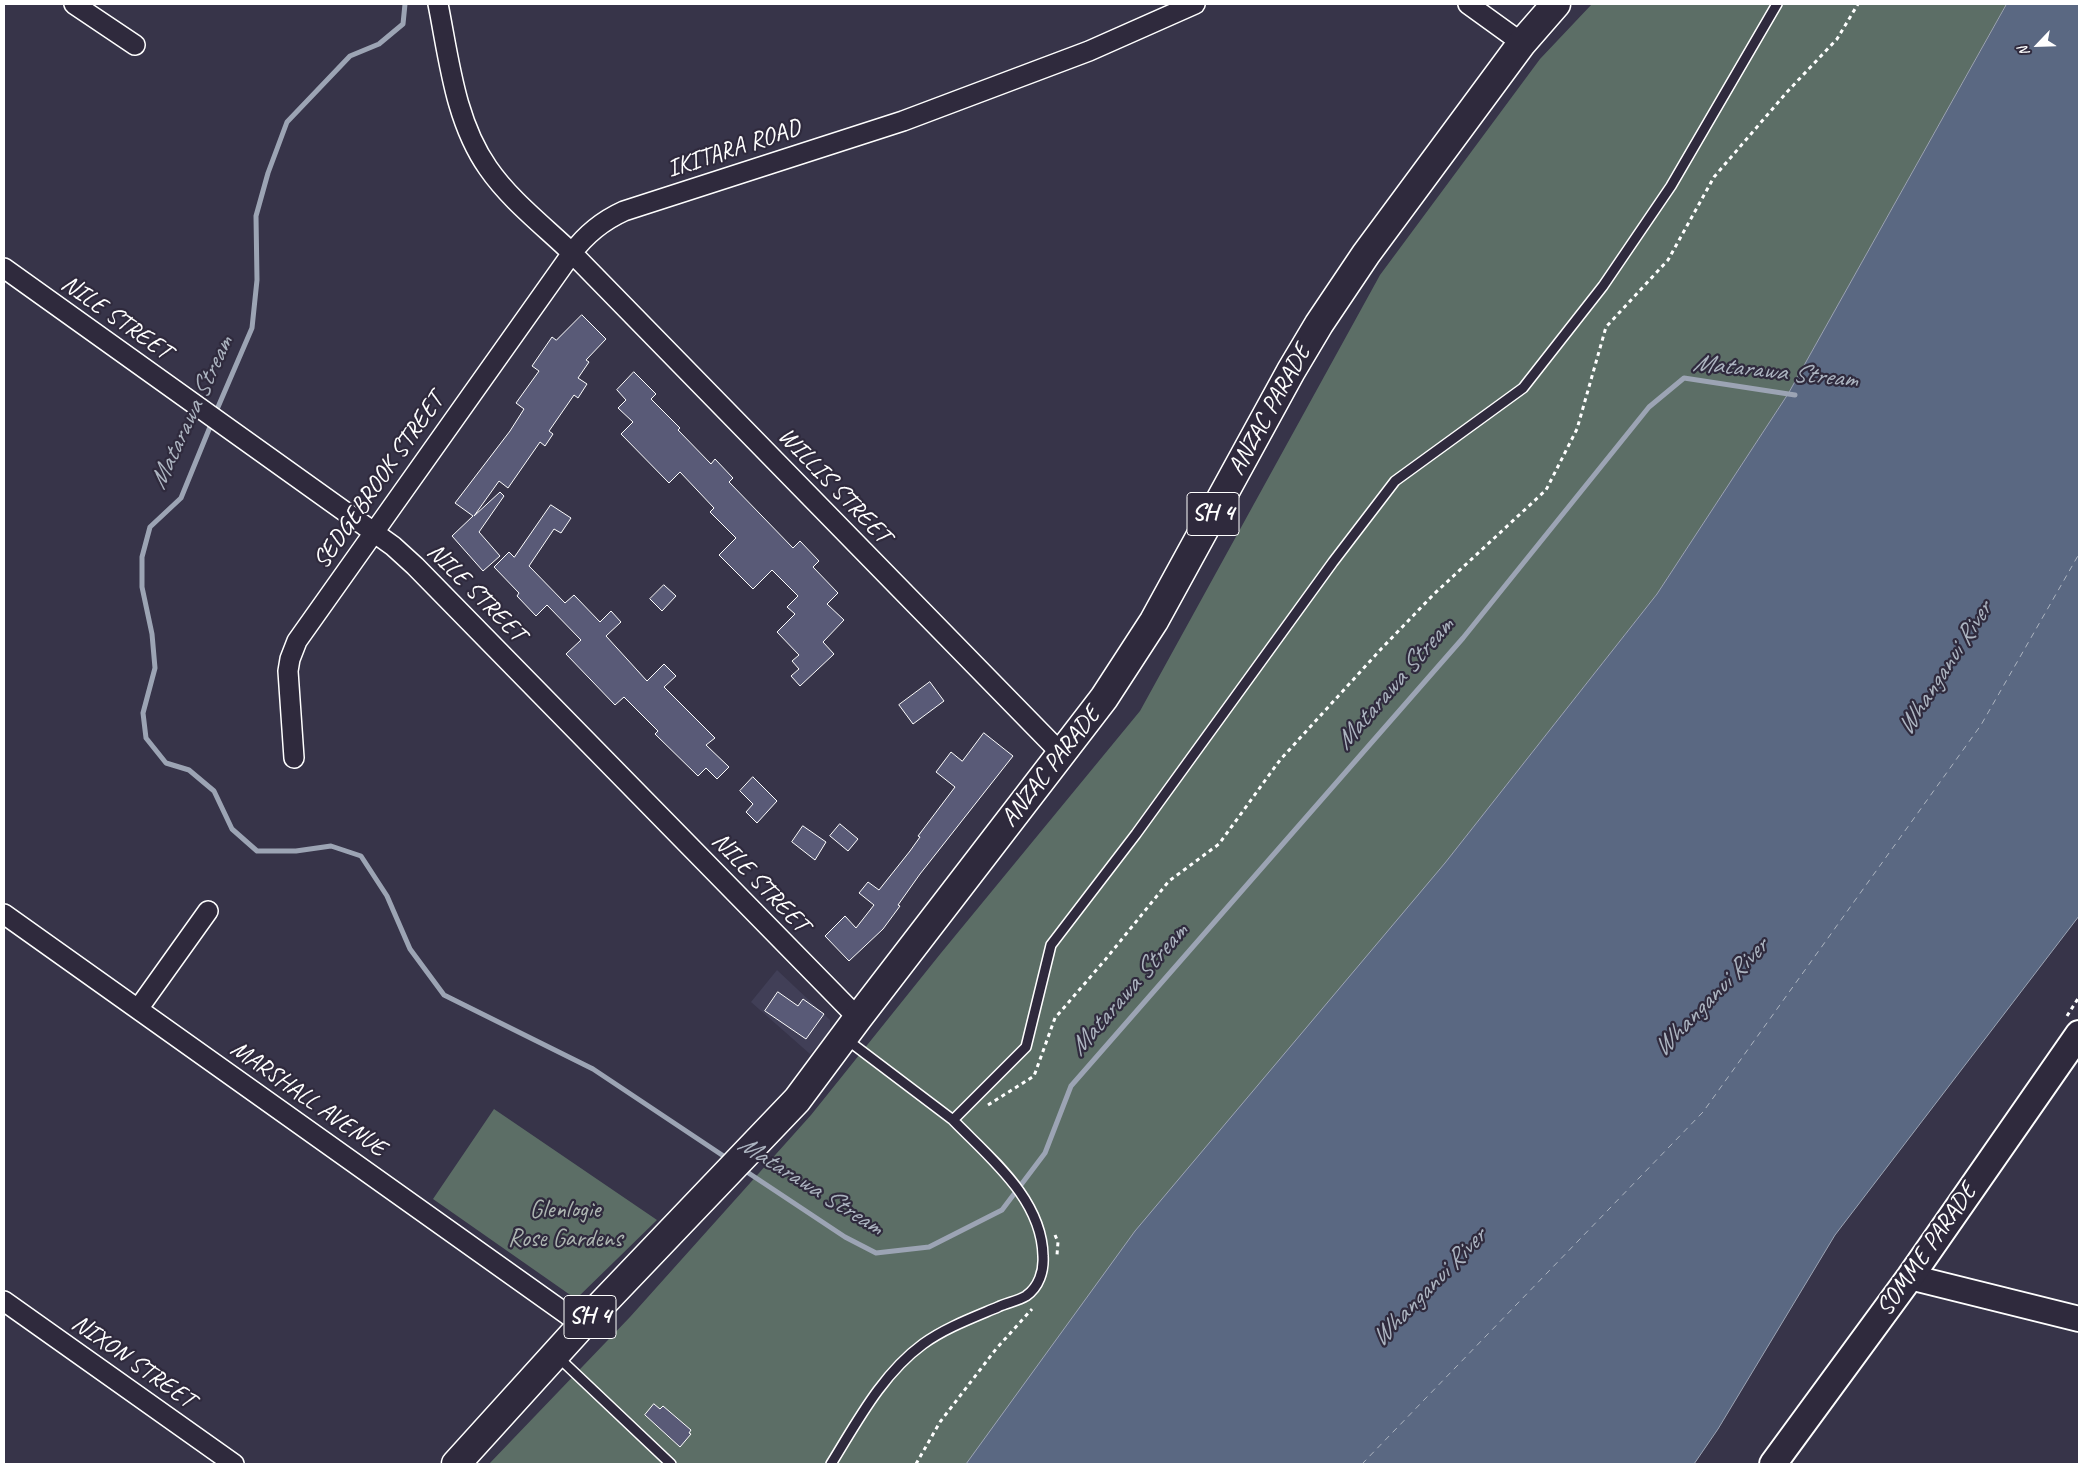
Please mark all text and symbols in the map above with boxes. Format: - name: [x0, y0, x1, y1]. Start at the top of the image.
- north arrow: [2013, 20, 2063, 70]
- text: N: [2014, 44, 2033, 59]
- street label: IKITARA ROAD: [663, 113, 805, 185]
- street label: NILE STREET: [55, 269, 177, 367]
- water label: Matarawa Stream: [143, 332, 241, 494]
- street label: ANZAC PARADE: [1222, 340, 1318, 480]
- water label: Matarawa Stream: [1691, 348, 1859, 396]
- street label: SEDGEBROOK STREET: [307, 387, 451, 575]
- street label: WILLIS STREET: [771, 422, 897, 550]
- road number: SH 4: [1187, 492, 1239, 536]
- street label: NILE STREET: [420, 537, 532, 649]
- water label: Whanganui River: [1890, 597, 2000, 741]
- water label: Matarawa Stream: [1329, 612, 1461, 756]
- street label: ANZAC PARADE: [995, 701, 1107, 833]
- street label: NILE STREET: [705, 827, 815, 939]
- water label: Matarawa Stream: [1063, 918, 1195, 1062]
- water label: Whanganui River: [1647, 932, 1775, 1064]
- street label: MARSHALL AVENUE: [225, 1034, 391, 1164]
- water label: Matarawa Stream: [732, 1129, 888, 1243]
- street label: SOMME PARADE: [1870, 1178, 1984, 1322]
- park label: Glenlogie Rose Gardens: [508, 1195, 622, 1254]
- water label: Whanganui River: [1365, 1222, 1493, 1354]
- road number: SH 4: [564, 1295, 616, 1338]
- street label: NIXON STREET: [66, 1309, 200, 1415]

